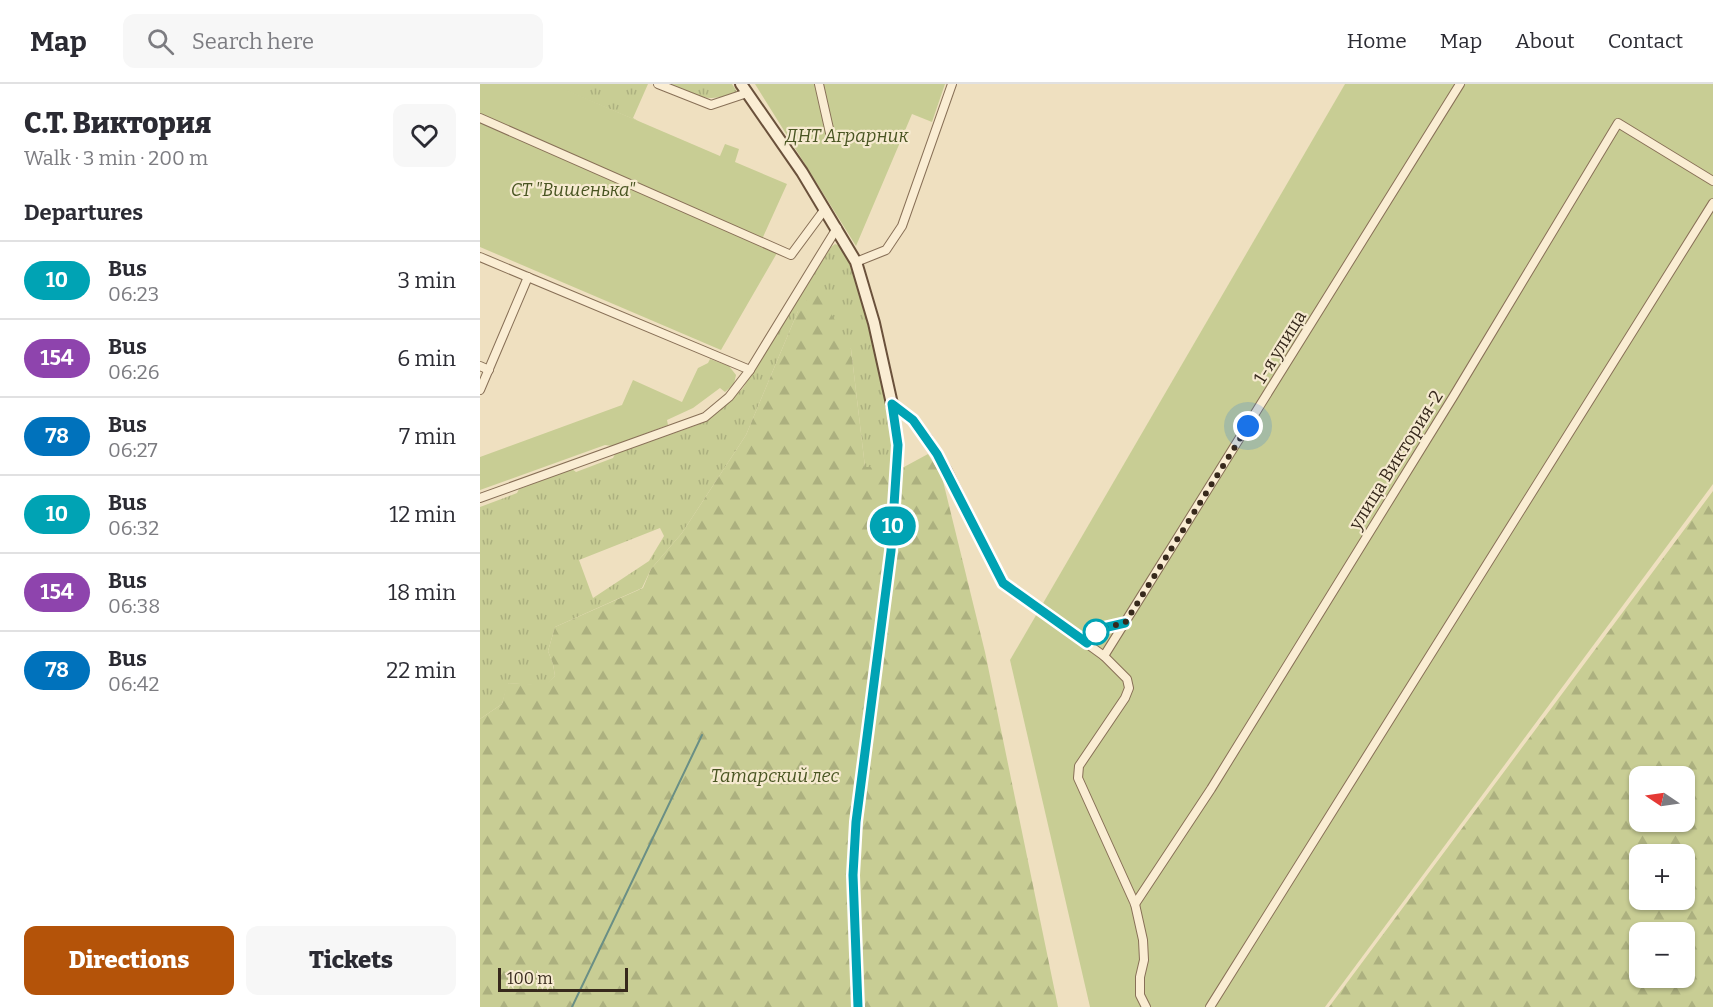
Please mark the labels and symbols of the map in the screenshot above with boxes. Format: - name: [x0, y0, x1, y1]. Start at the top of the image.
- park label: ДНТ Аграрник: [783, 125, 909, 147]
- park label: СТ "Вишенька": [511, 179, 635, 201]
- street label: 1-я улица: [1249, 306, 1311, 388]
- street label: улица Виктория-2: [1344, 386, 1448, 534]
- your location: [1233, 411, 1263, 441]
- line badge: 10: [866, 506, 920, 546]
- unlabelled marker: [1083, 619, 1109, 645]
- park label: Татарский лес: [711, 765, 840, 787]
- north arrow: [1629, 766, 1695, 832]
- scale bar: [498, 965, 628, 992]

